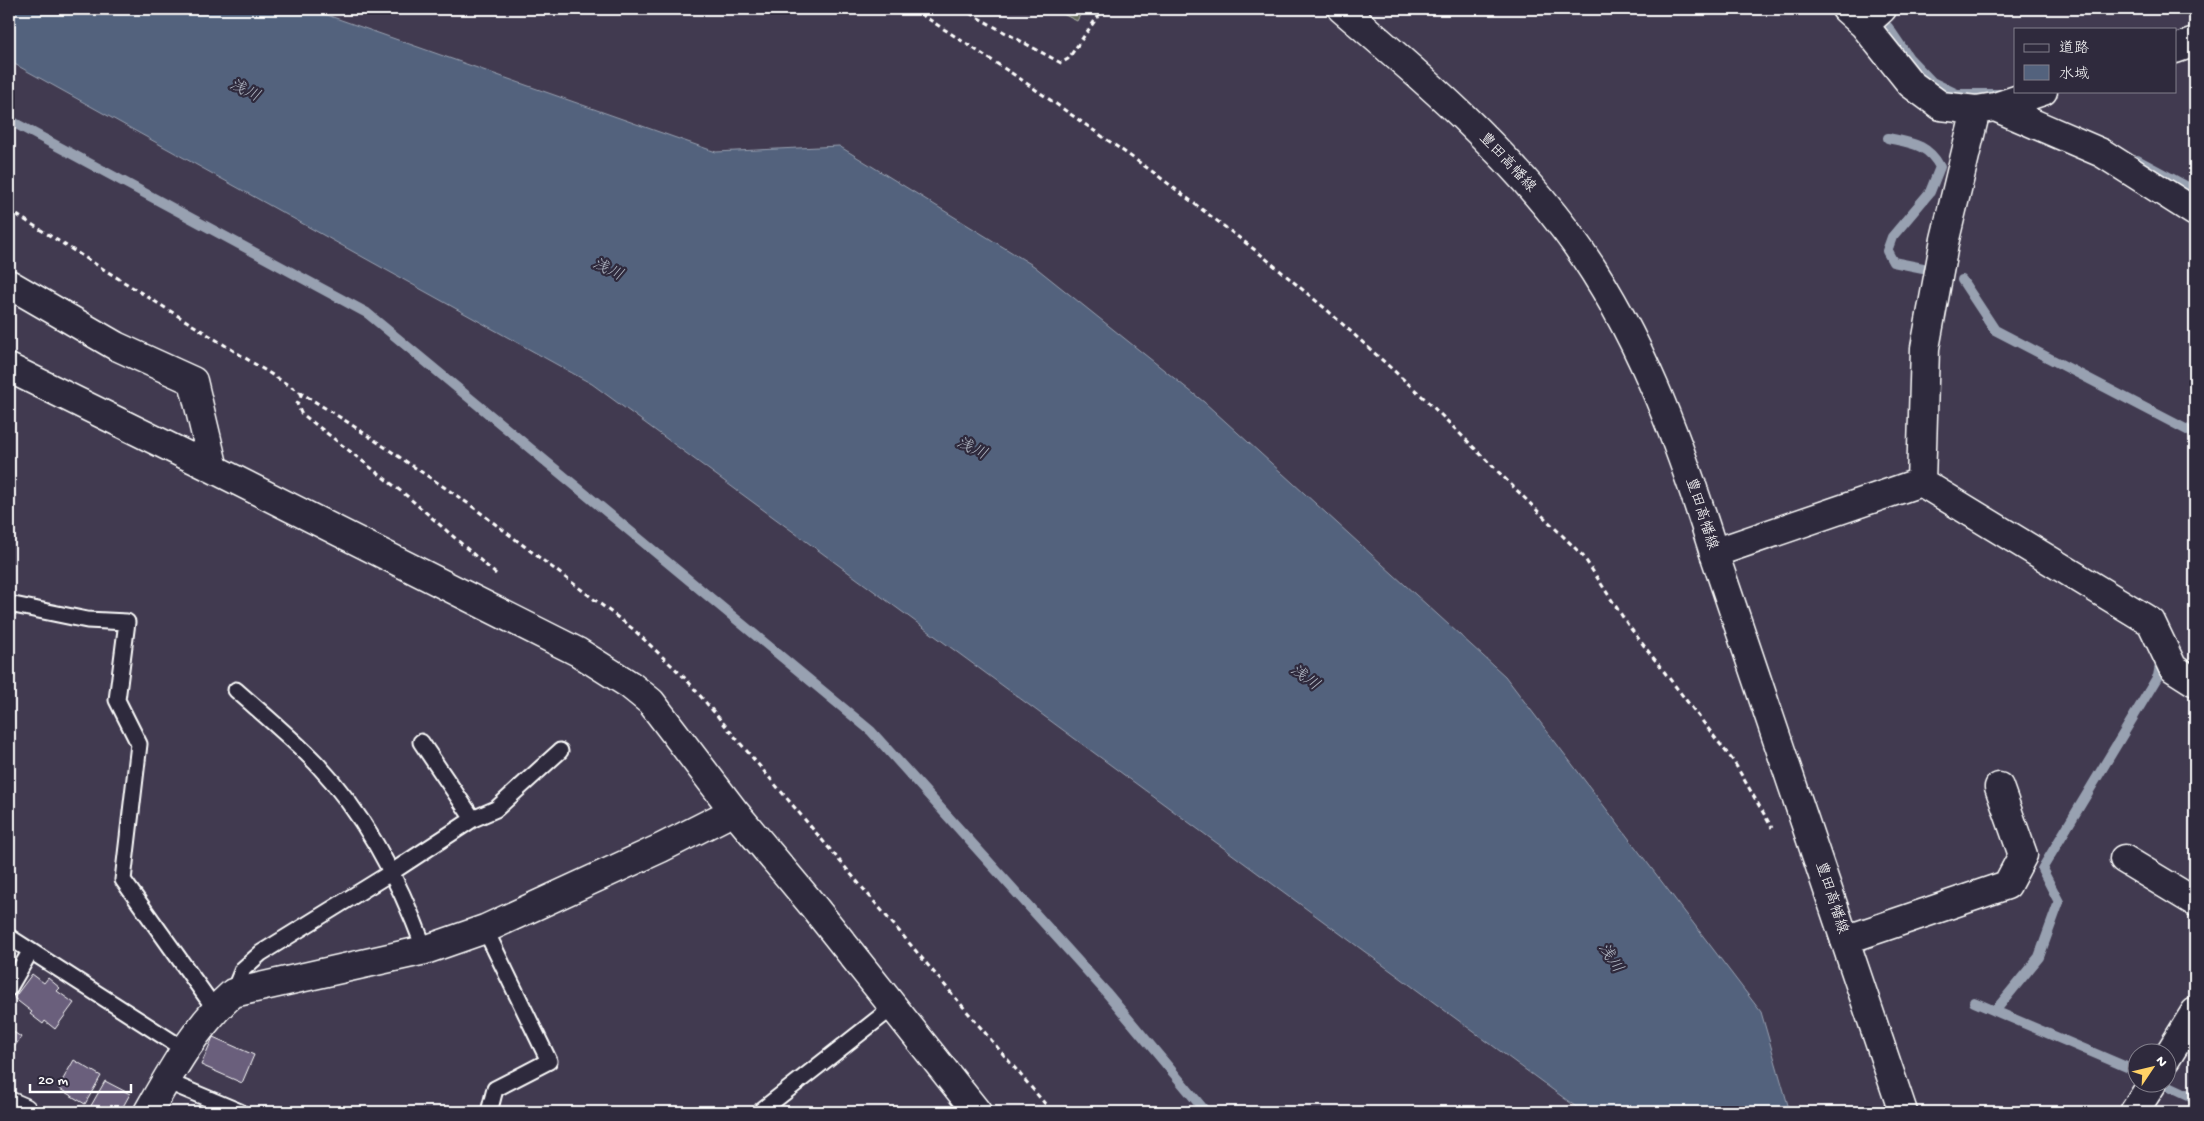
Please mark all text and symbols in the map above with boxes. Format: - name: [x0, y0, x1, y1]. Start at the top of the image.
- legend: [2014, 28, 2176, 92]
- text: 道路: [2059, 40, 2089, 58]
- text: 水域: [2059, 65, 2089, 84]
- water label: 浅川: [225, 76, 263, 108]
- street label: 豊田高幡線: [1475, 129, 1540, 197]
- water label: 浅川: [588, 255, 626, 287]
- water label: 浅川: [952, 434, 990, 466]
- street label: 豊田高幡線: [1681, 475, 1722, 552]
- water label: 浅川: [1285, 661, 1323, 696]
- street label: 豊田高幡線: [1811, 859, 1852, 936]
- water label: 浅川: [1592, 940, 1627, 978]
- north arrow: [2126, 1044, 2176, 1094]
- text: N: [2151, 1053, 2170, 1071]
- scale bar: [30, 1061, 131, 1093]
- text: 20 m: [38, 1072, 68, 1090]

